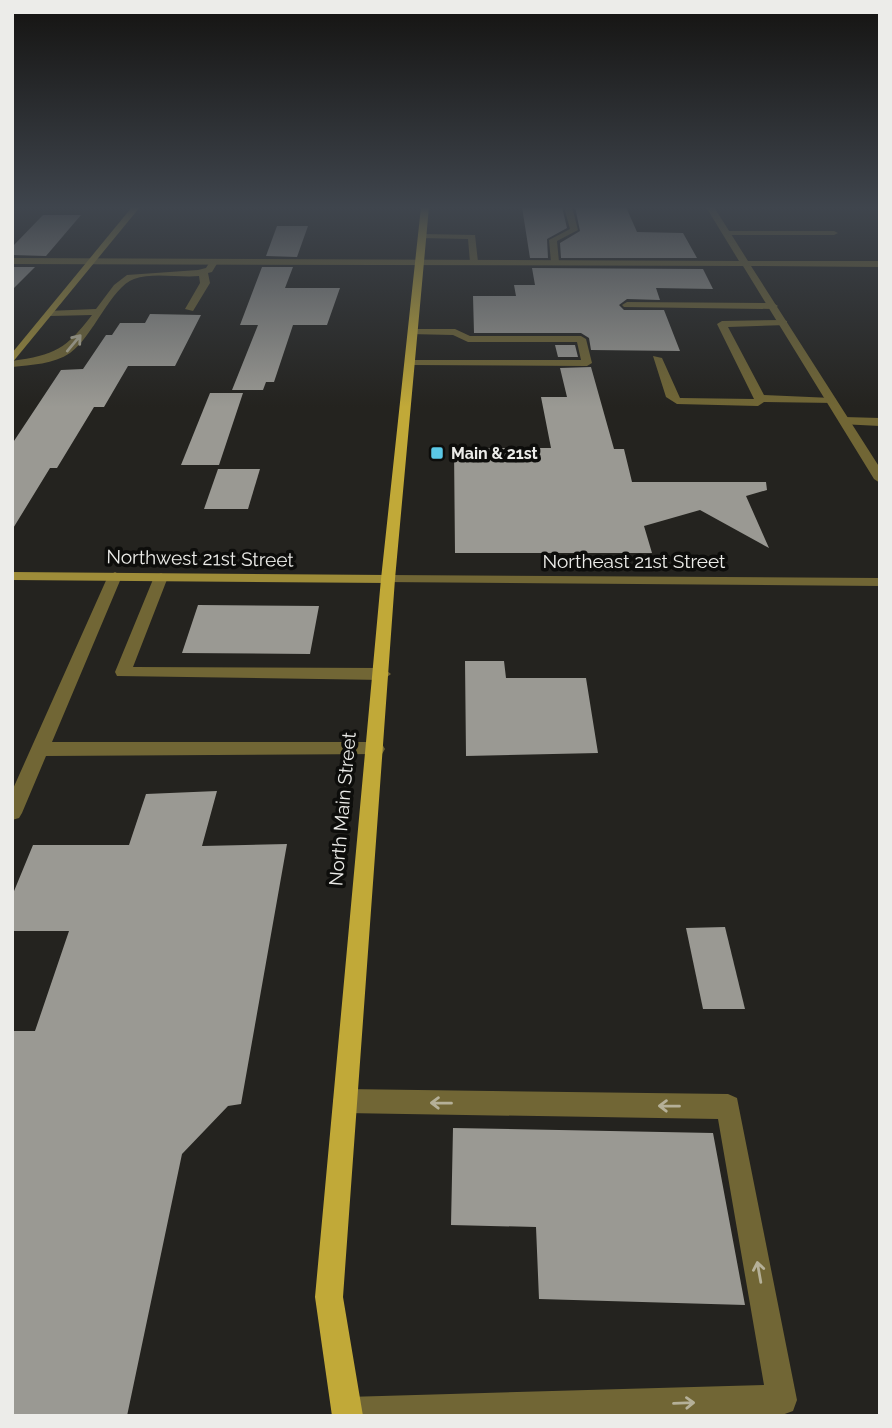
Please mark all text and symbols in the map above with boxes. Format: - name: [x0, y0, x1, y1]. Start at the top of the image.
- one-way arrow: [67, 335, 82, 353]
- place label: Main & 21st: [451, 444, 538, 463]
- marker: Main & 21st: [429, 445, 445, 461]
- street label: Northwest 21st Street: [106, 545, 295, 571]
- street label: Northeast 21st Street: [543, 550, 726, 572]
- street label: North Main Street: [324, 730, 360, 887]
- one-way arrow: [430, 1096, 453, 1110]
- one-way arrow: [658, 1099, 681, 1113]
- one-way arrow: [751, 1261, 765, 1284]
- one-way arrow: [673, 1396, 696, 1409]

